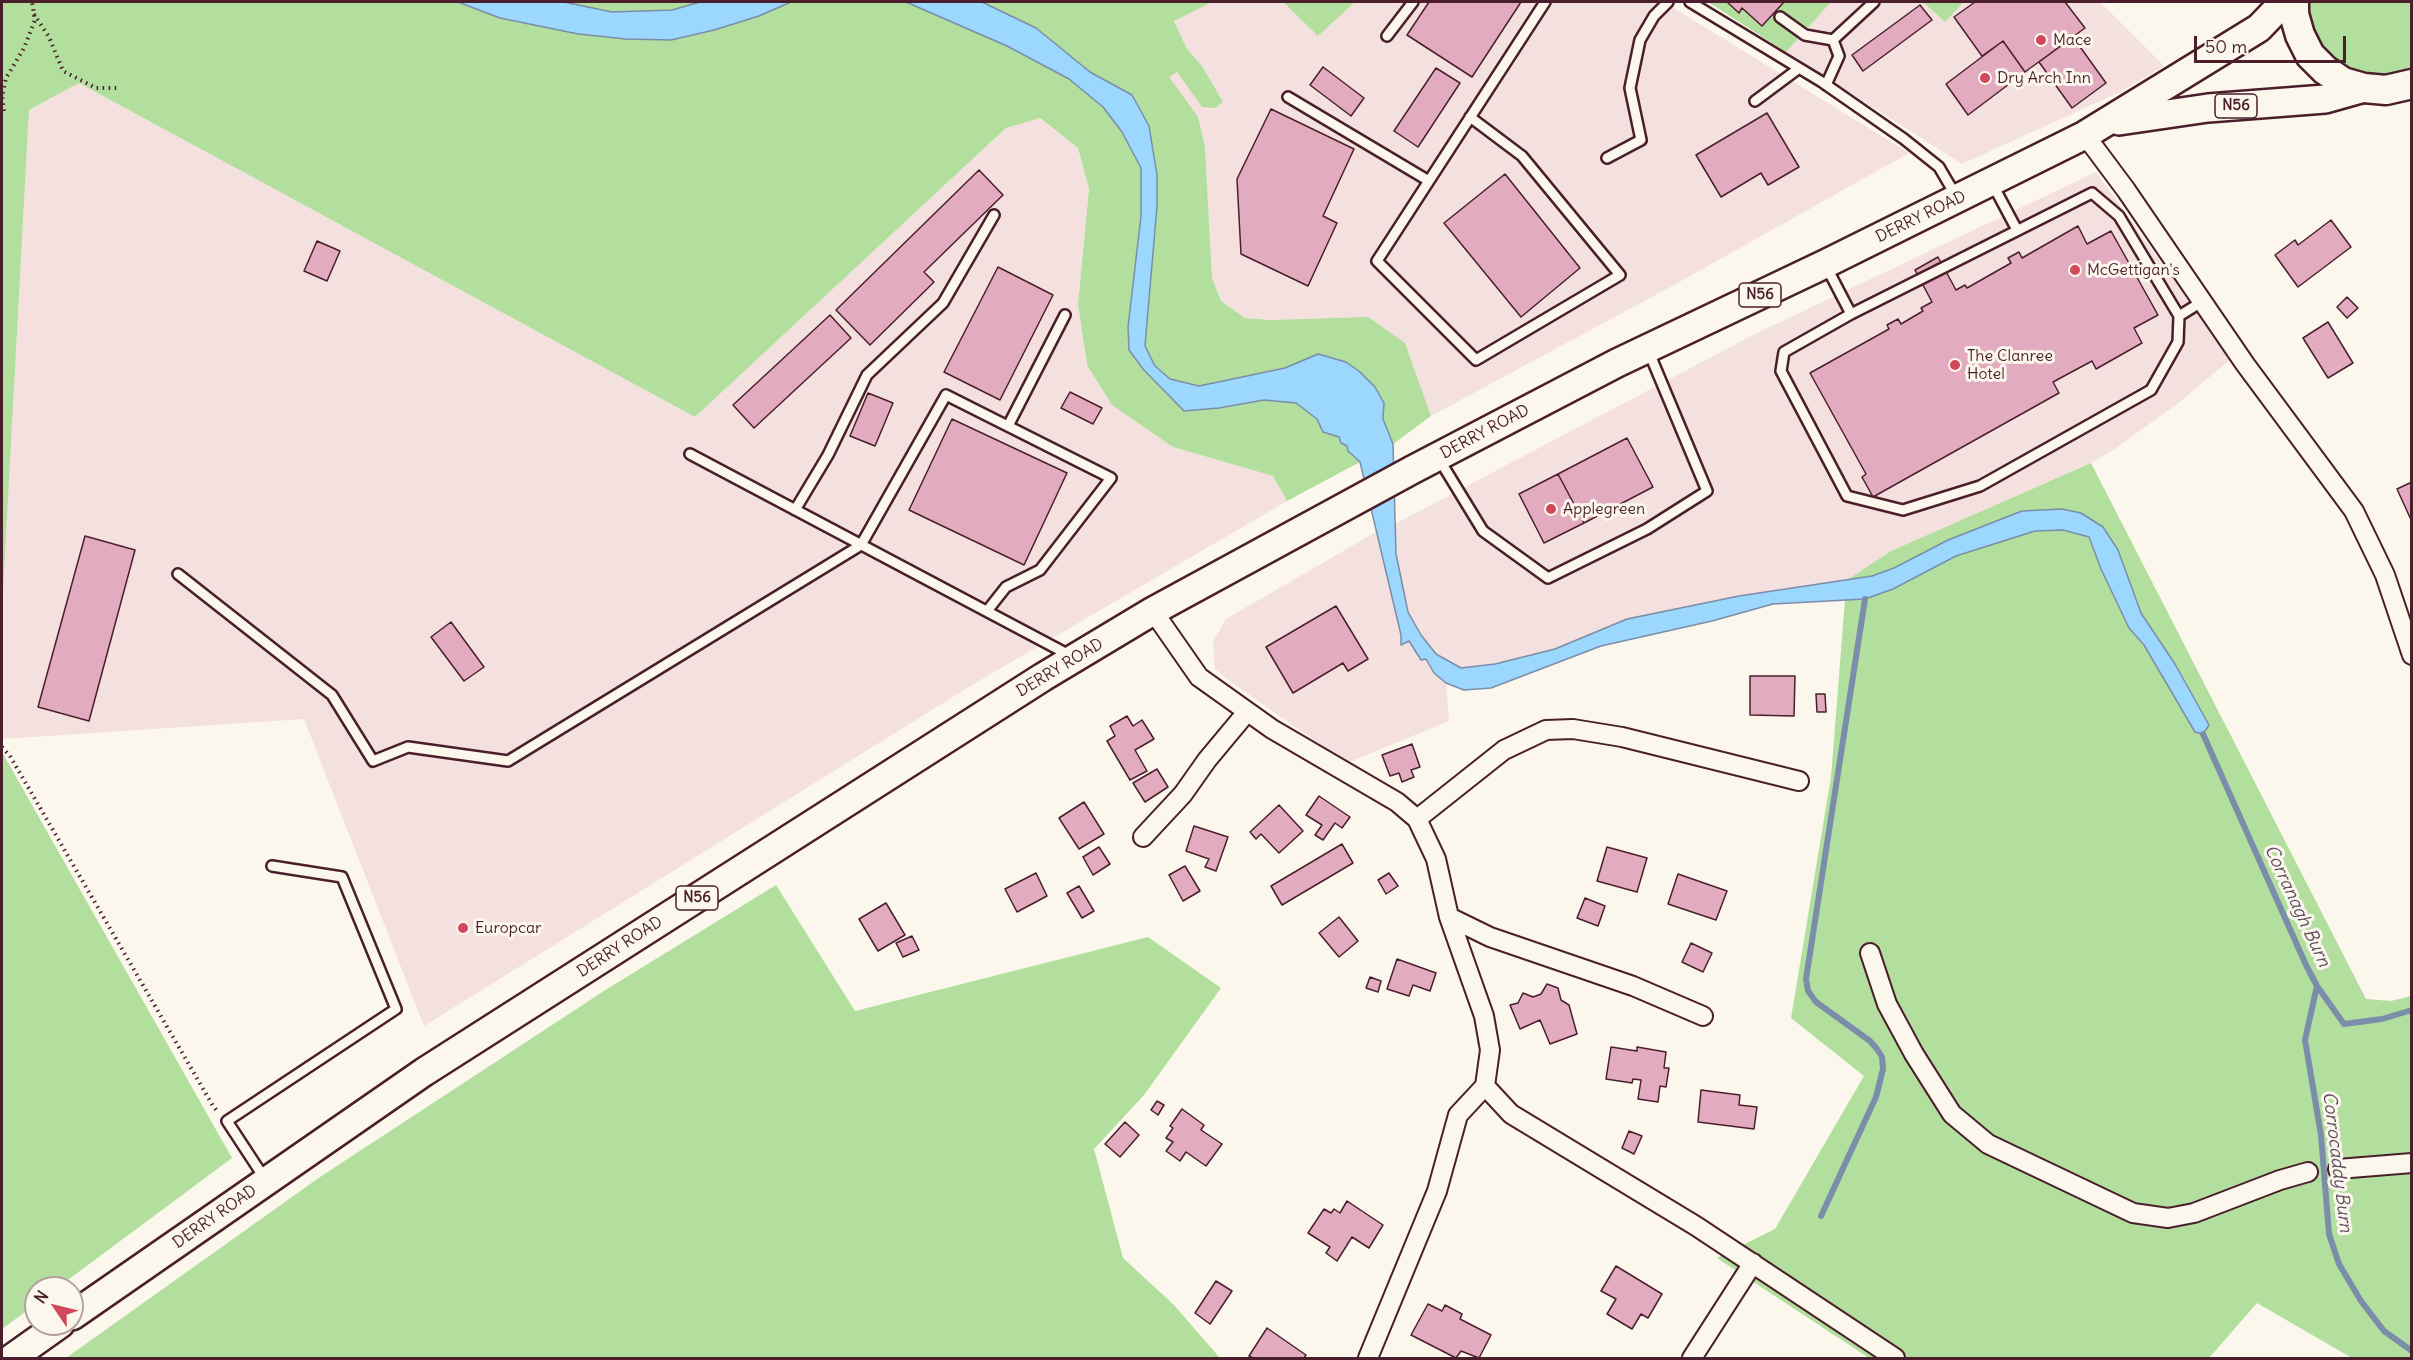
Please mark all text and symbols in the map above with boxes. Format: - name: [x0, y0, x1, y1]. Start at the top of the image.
- scale bar: [2197, 24, 2348, 62]
- place label: Mace: [2053, 30, 2091, 50]
- marker: Mace: [2034, 33, 2048, 47]
- text: 50 m: [2205, 35, 2247, 58]
- place label: Dry Arch Inn: [1997, 68, 2091, 88]
- marker: Dry Arch Inn: [1978, 71, 1992, 85]
- road number: N56: [2215, 94, 2257, 118]
- street label: DERRY ROAD: [1873, 187, 1969, 247]
- place label: McGettigan's: [2087, 260, 2180, 280]
- marker: McGettigan's: [2068, 263, 2082, 277]
- road number: N56: [1739, 283, 1781, 307]
- place label: The Clanree Hotel: [1967, 346, 2053, 384]
- marker: The Clanree Hotel: [1948, 358, 1962, 372]
- street label: DERRY ROAD: [1437, 401, 1533, 463]
- place label: Applegreen: [1563, 499, 1645, 519]
- marker: Applegreen: [1544, 502, 1558, 516]
- street label: DERRY ROAD: [1013, 635, 1107, 701]
- water label: Corranagh Burn: [2259, 842, 2335, 970]
- road number: N56: [676, 886, 718, 910]
- street label: DERRY ROAD: [574, 912, 666, 982]
- place label: Europcar: [475, 918, 542, 938]
- marker: Europcar: [456, 921, 470, 935]
- water label: Corrocaddy Burn: [2318, 1091, 2356, 1233]
- street label: DERRY ROAD: [169, 1181, 261, 1253]
- north arrow: [24, 1276, 84, 1336]
- text: N: [30, 1287, 52, 1307]

